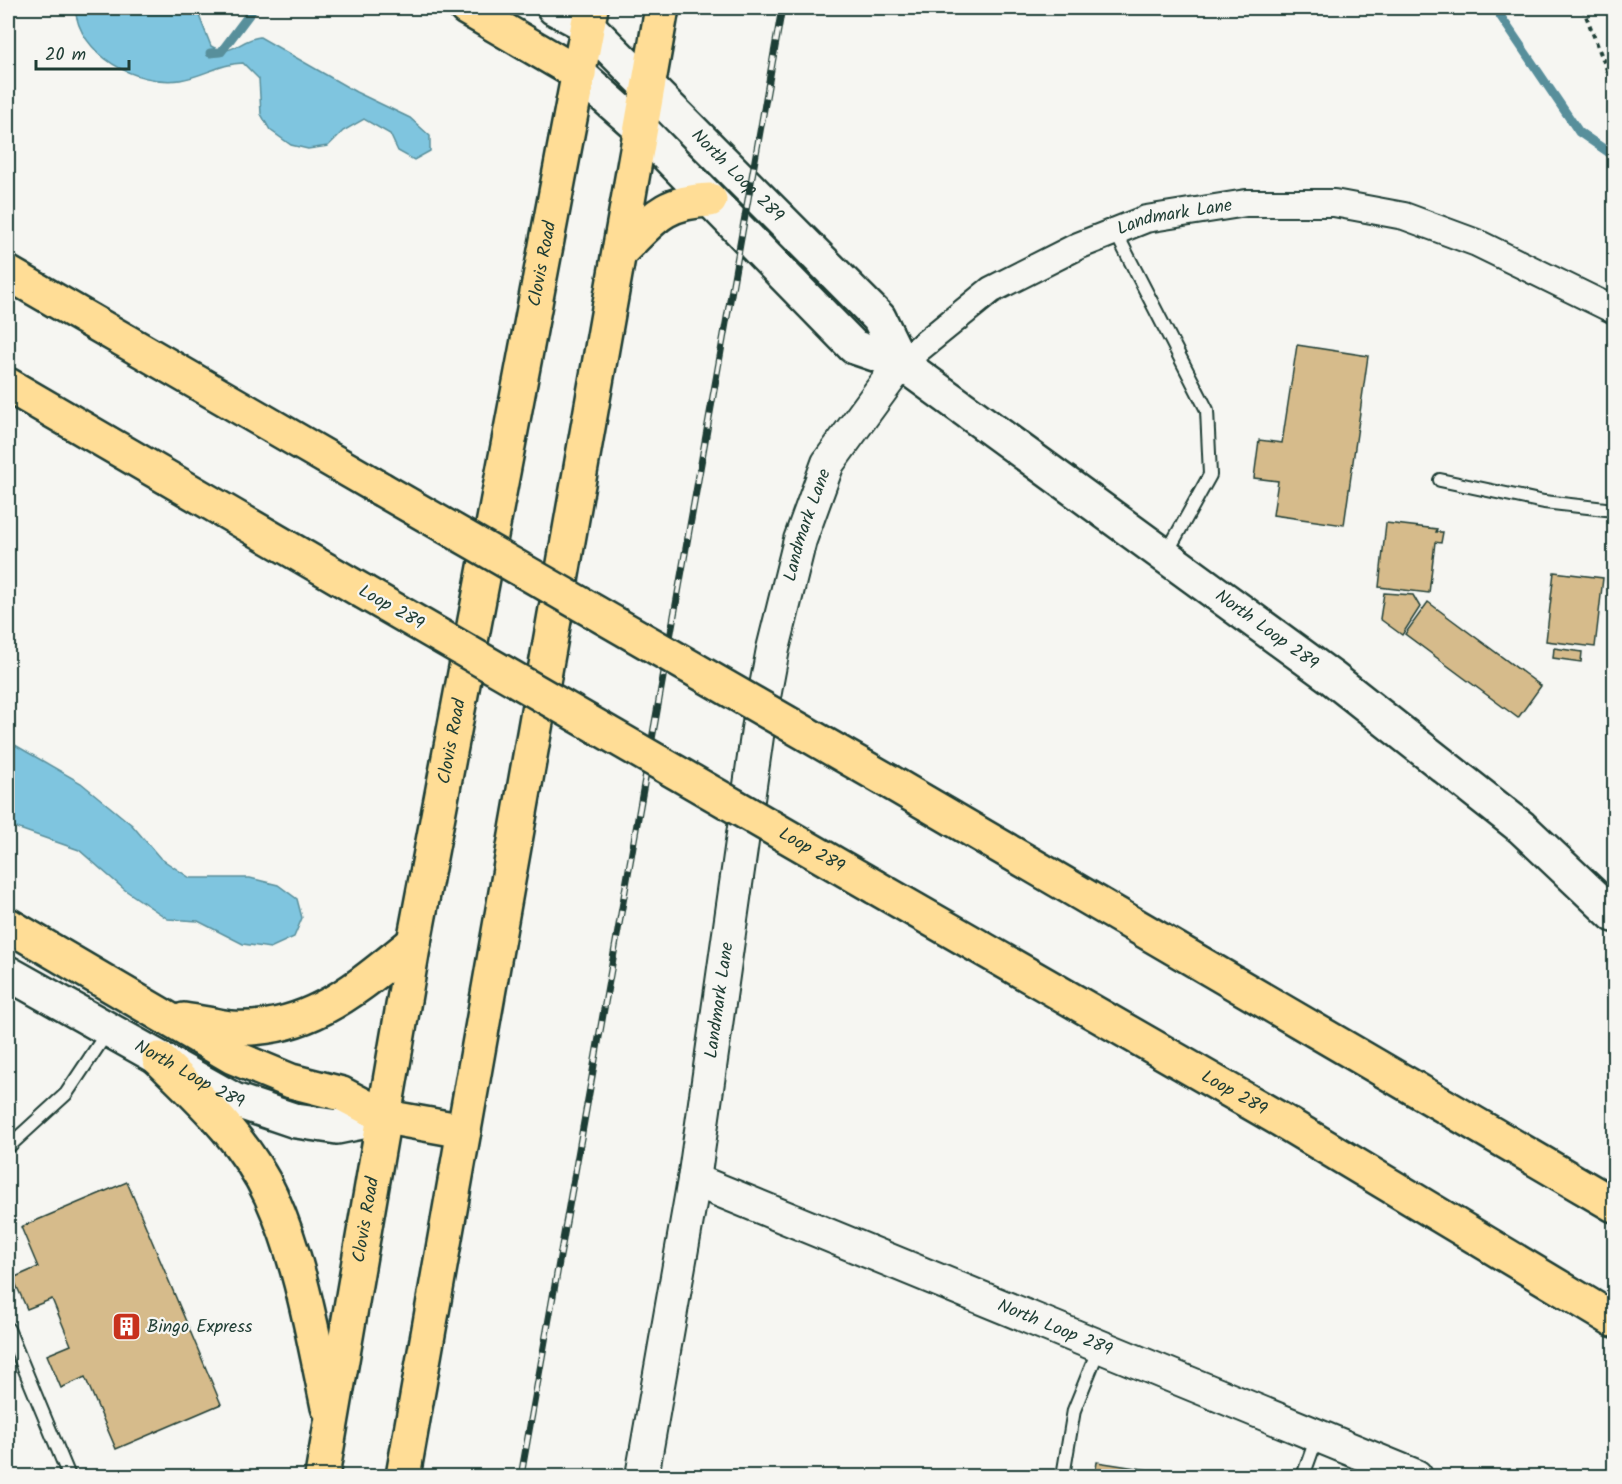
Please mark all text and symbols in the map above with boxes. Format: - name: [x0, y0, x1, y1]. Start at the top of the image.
- scale bar: [36, 33, 129, 71]
- text: 20 m: [45, 41, 86, 70]
- street label: North Loop 289: [684, 122, 791, 229]
- street label: Landmark Lane: [1113, 191, 1234, 244]
- street label: Clovis Road: [520, 218, 565, 309]
- street label: Landmark Lane: [776, 465, 839, 585]
- street label: Loop 289: [353, 577, 430, 639]
- street label: North Loop 289: [1209, 582, 1325, 678]
- street label: Clovis Road: [430, 695, 474, 787]
- street label: Loop 289: [773, 820, 850, 881]
- street label: Landmark Lane: [697, 940, 742, 1060]
- street label: North Loop 289: [129, 1032, 248, 1117]
- street label: Loop 289: [1196, 1063, 1273, 1124]
- street label: Clovis Road: [345, 1174, 388, 1265]
- street label: North Loop 289: [993, 1291, 1117, 1365]
- building icon: Bingo Express: [110, 1311, 142, 1343]
- place label: Bingo Express: [147, 1313, 253, 1342]

